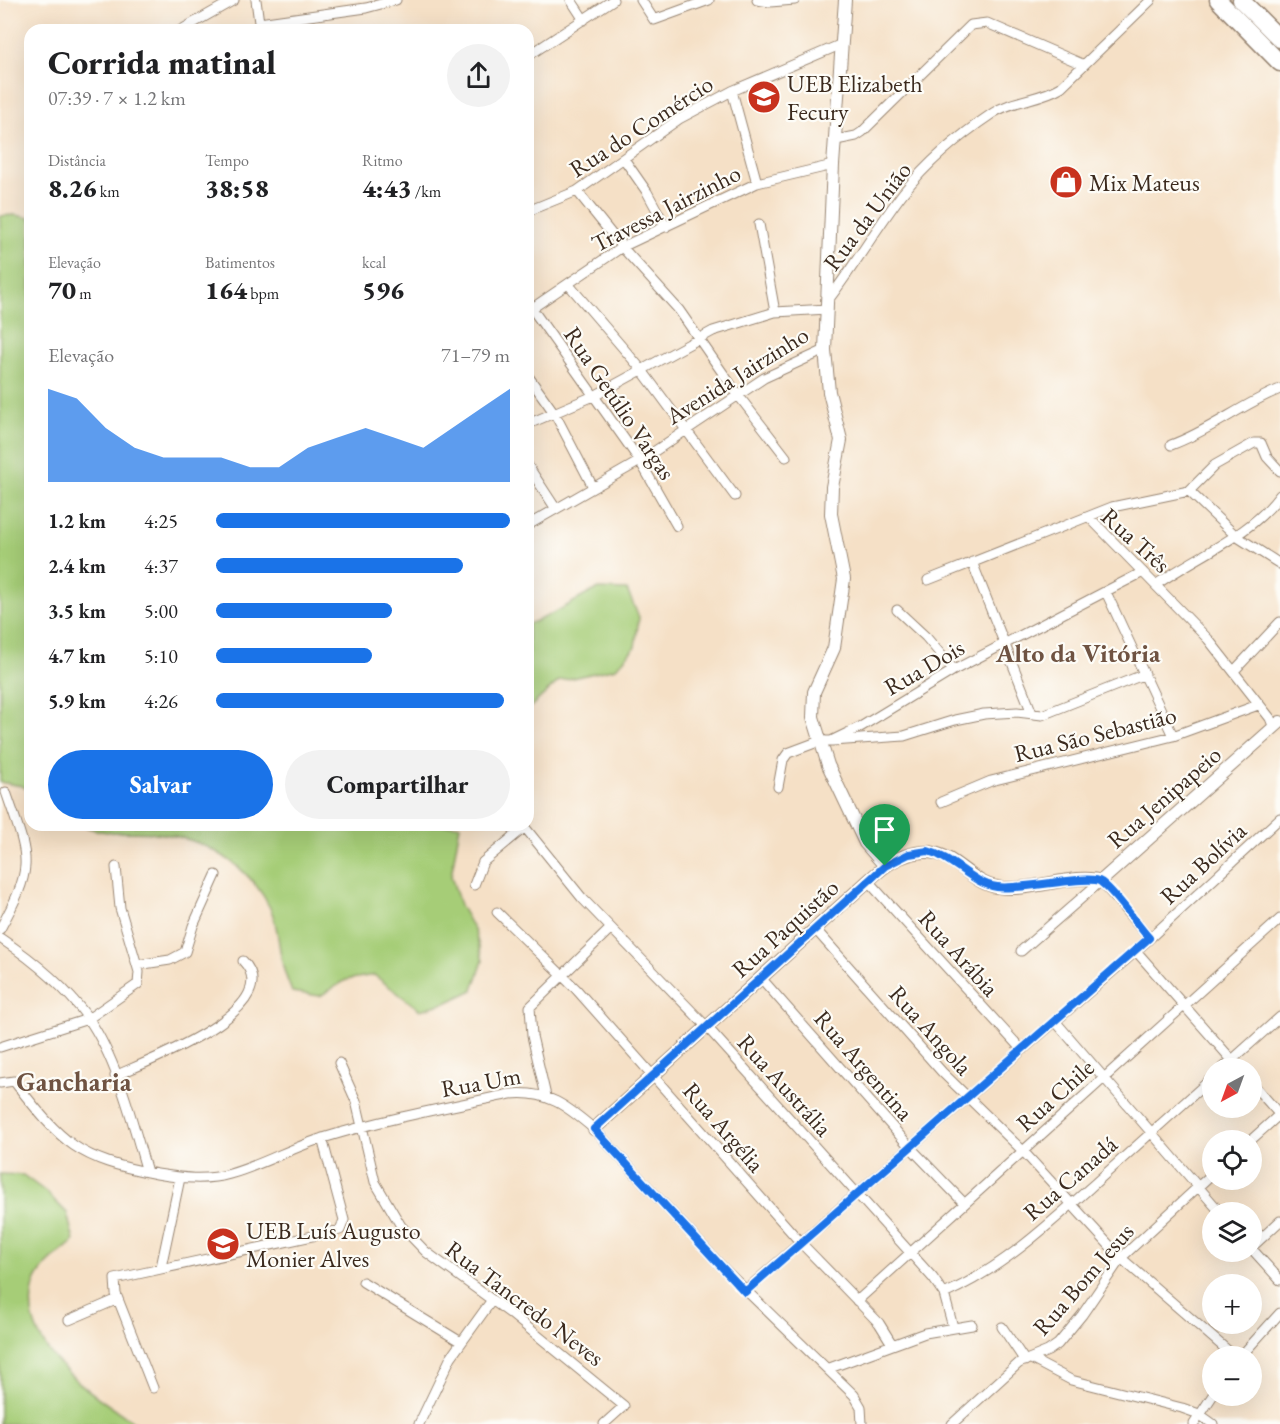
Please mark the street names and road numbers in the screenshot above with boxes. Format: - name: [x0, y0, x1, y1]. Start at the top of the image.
- street label: Rua do Comércio: [563, 68, 719, 184]
- street label: Rua da União: [816, 155, 918, 277]
- street label: Travessa Jairzinho: [586, 157, 746, 259]
- street label: Avenida Jairzinho: [659, 319, 814, 432]
- street label: Rua Getúlio Vargas: [557, 320, 683, 486]
- street label: Rua Três: [1095, 501, 1177, 579]
- street label: Rua Dois: [878, 632, 970, 702]
- street label: Rua São Sebastião: [1011, 699, 1179, 769]
- street label: Rua Jenipapeio: [1100, 739, 1228, 855]
- street label: Rua Bolívia: [1153, 815, 1253, 911]
- street label: Rua Paquistão: [725, 872, 845, 984]
- street label: Rua Arábia: [912, 903, 1006, 1003]
- street label: Rua Angola: [882, 978, 980, 1082]
- street label: Rua Argentina: [807, 1003, 921, 1127]
- street label: Rua Austrália: [731, 1027, 839, 1143]
- street label: Rua Chile: [1009, 1052, 1101, 1138]
- street label: Rua Um: [439, 1060, 524, 1104]
- street label: Rua Argélia: [676, 1075, 772, 1179]
- street label: Rua Canadá: [1017, 1128, 1124, 1227]
- street label: Rua Bom Jesus: [1026, 1216, 1140, 1342]
- street label: Rua Tancredo Neves: [440, 1233, 610, 1373]

